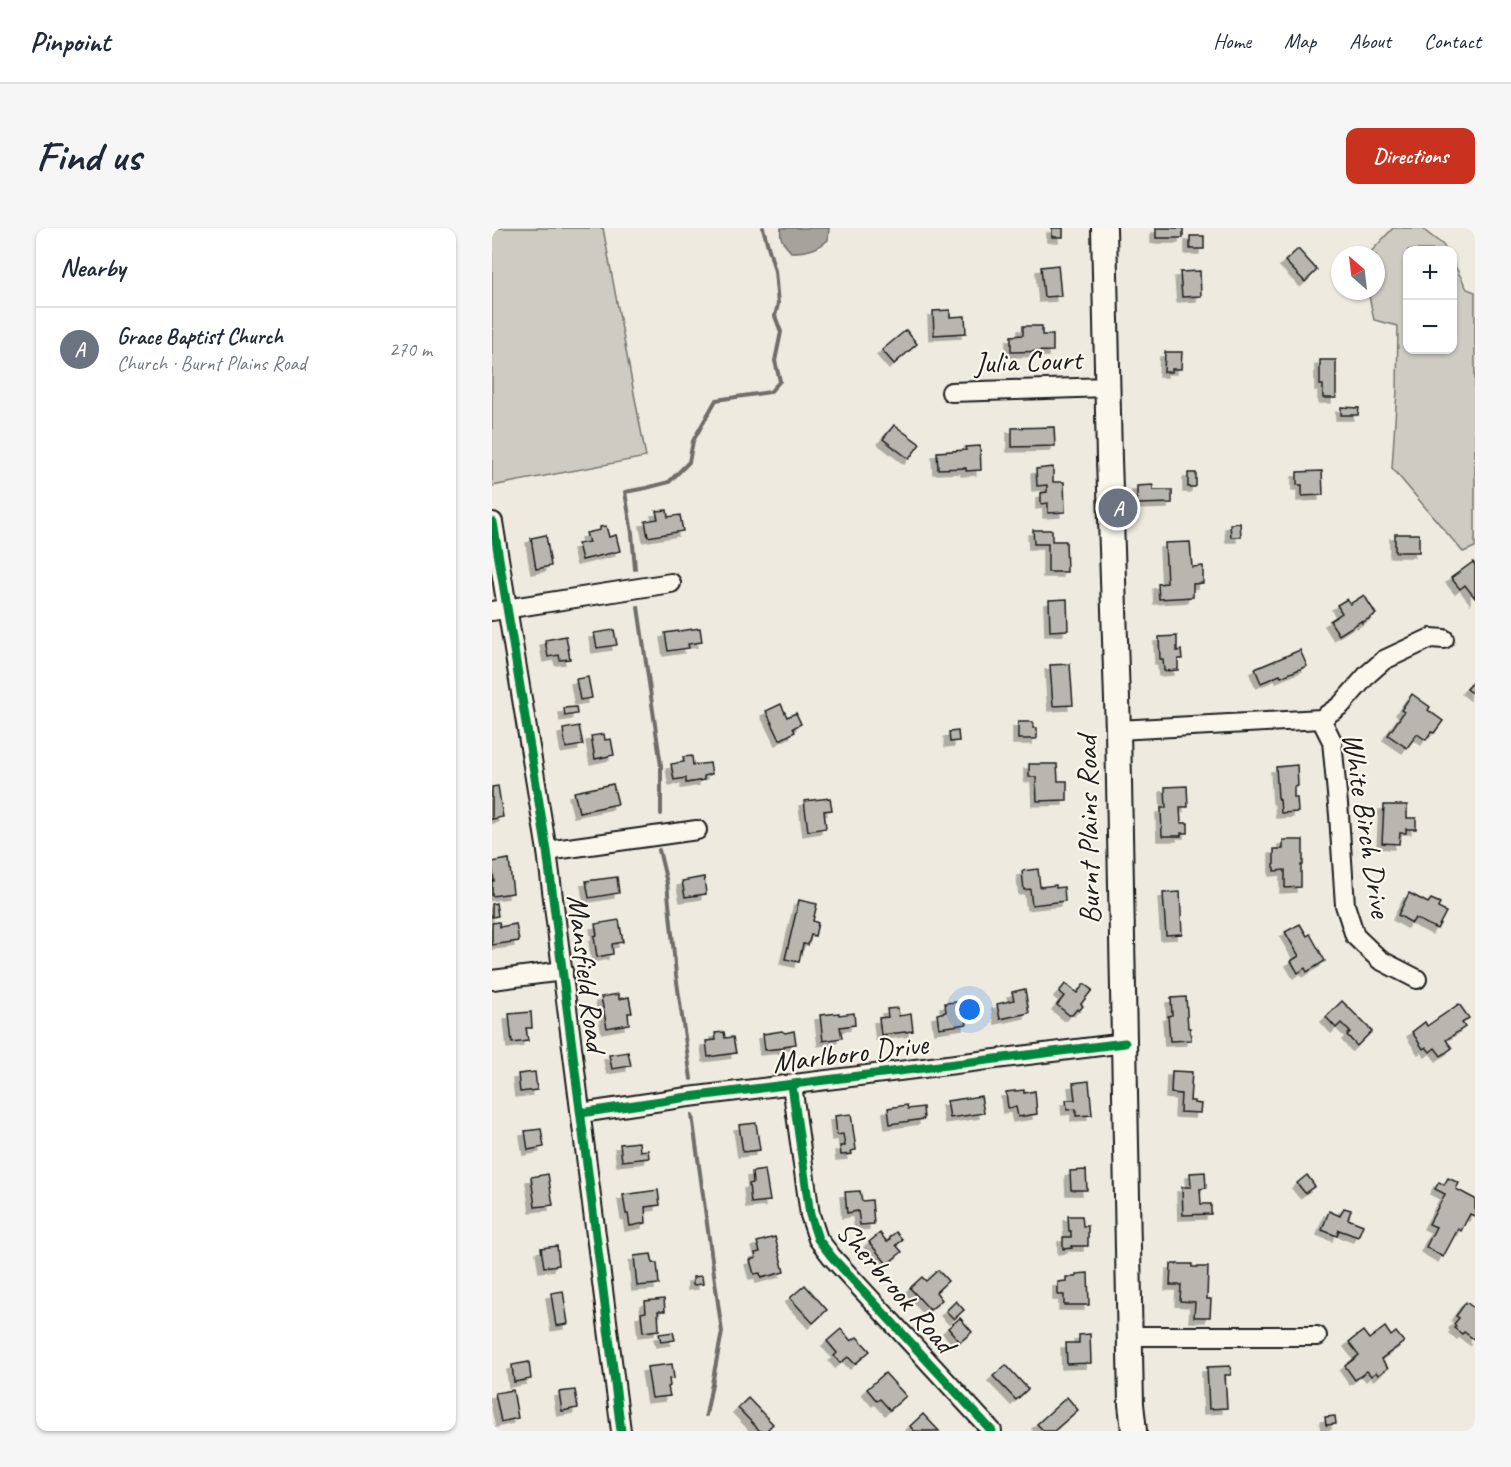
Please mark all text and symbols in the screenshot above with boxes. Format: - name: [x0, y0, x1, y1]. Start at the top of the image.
- text: Pinpoint: [30, 24, 110, 59]
- text: Home: [1213, 28, 1251, 54]
- text: Map: [1284, 28, 1316, 54]
- text: About: [1349, 28, 1391, 54]
- text: Contact: [1424, 28, 1481, 54]
- button: Directions: [1346, 128, 1475, 184]
- text: Find us: [36, 130, 141, 183]
- north arrow: [1331, 246, 1385, 300]
- map controls: [1403, 246, 1457, 354]
- button: +: [1403, 246, 1457, 300]
- text: Nearby: [60, 251, 125, 284]
- button: −: [1403, 300, 1457, 354]
- text: Grace Baptist Church: [117, 323, 283, 351]
- text: A: [74, 337, 85, 362]
- text: 270 m: [389, 337, 432, 362]
- street label: Julia Court: [972, 340, 1085, 382]
- text: Church · Burnt Plains Road: [117, 351, 306, 376]
- pin: A: [1098, 486, 1138, 530]
- street label: White Birch Drive: [1334, 730, 1401, 922]
- street label: Burnt Plains Road: [1067, 731, 1109, 925]
- street label: Mansfield Road: [559, 893, 616, 1058]
- your location: [955, 995, 984, 1024]
- street label: Marlboro Drive: [770, 1024, 932, 1081]
- street label: Sherbrook Road: [828, 1213, 967, 1364]

